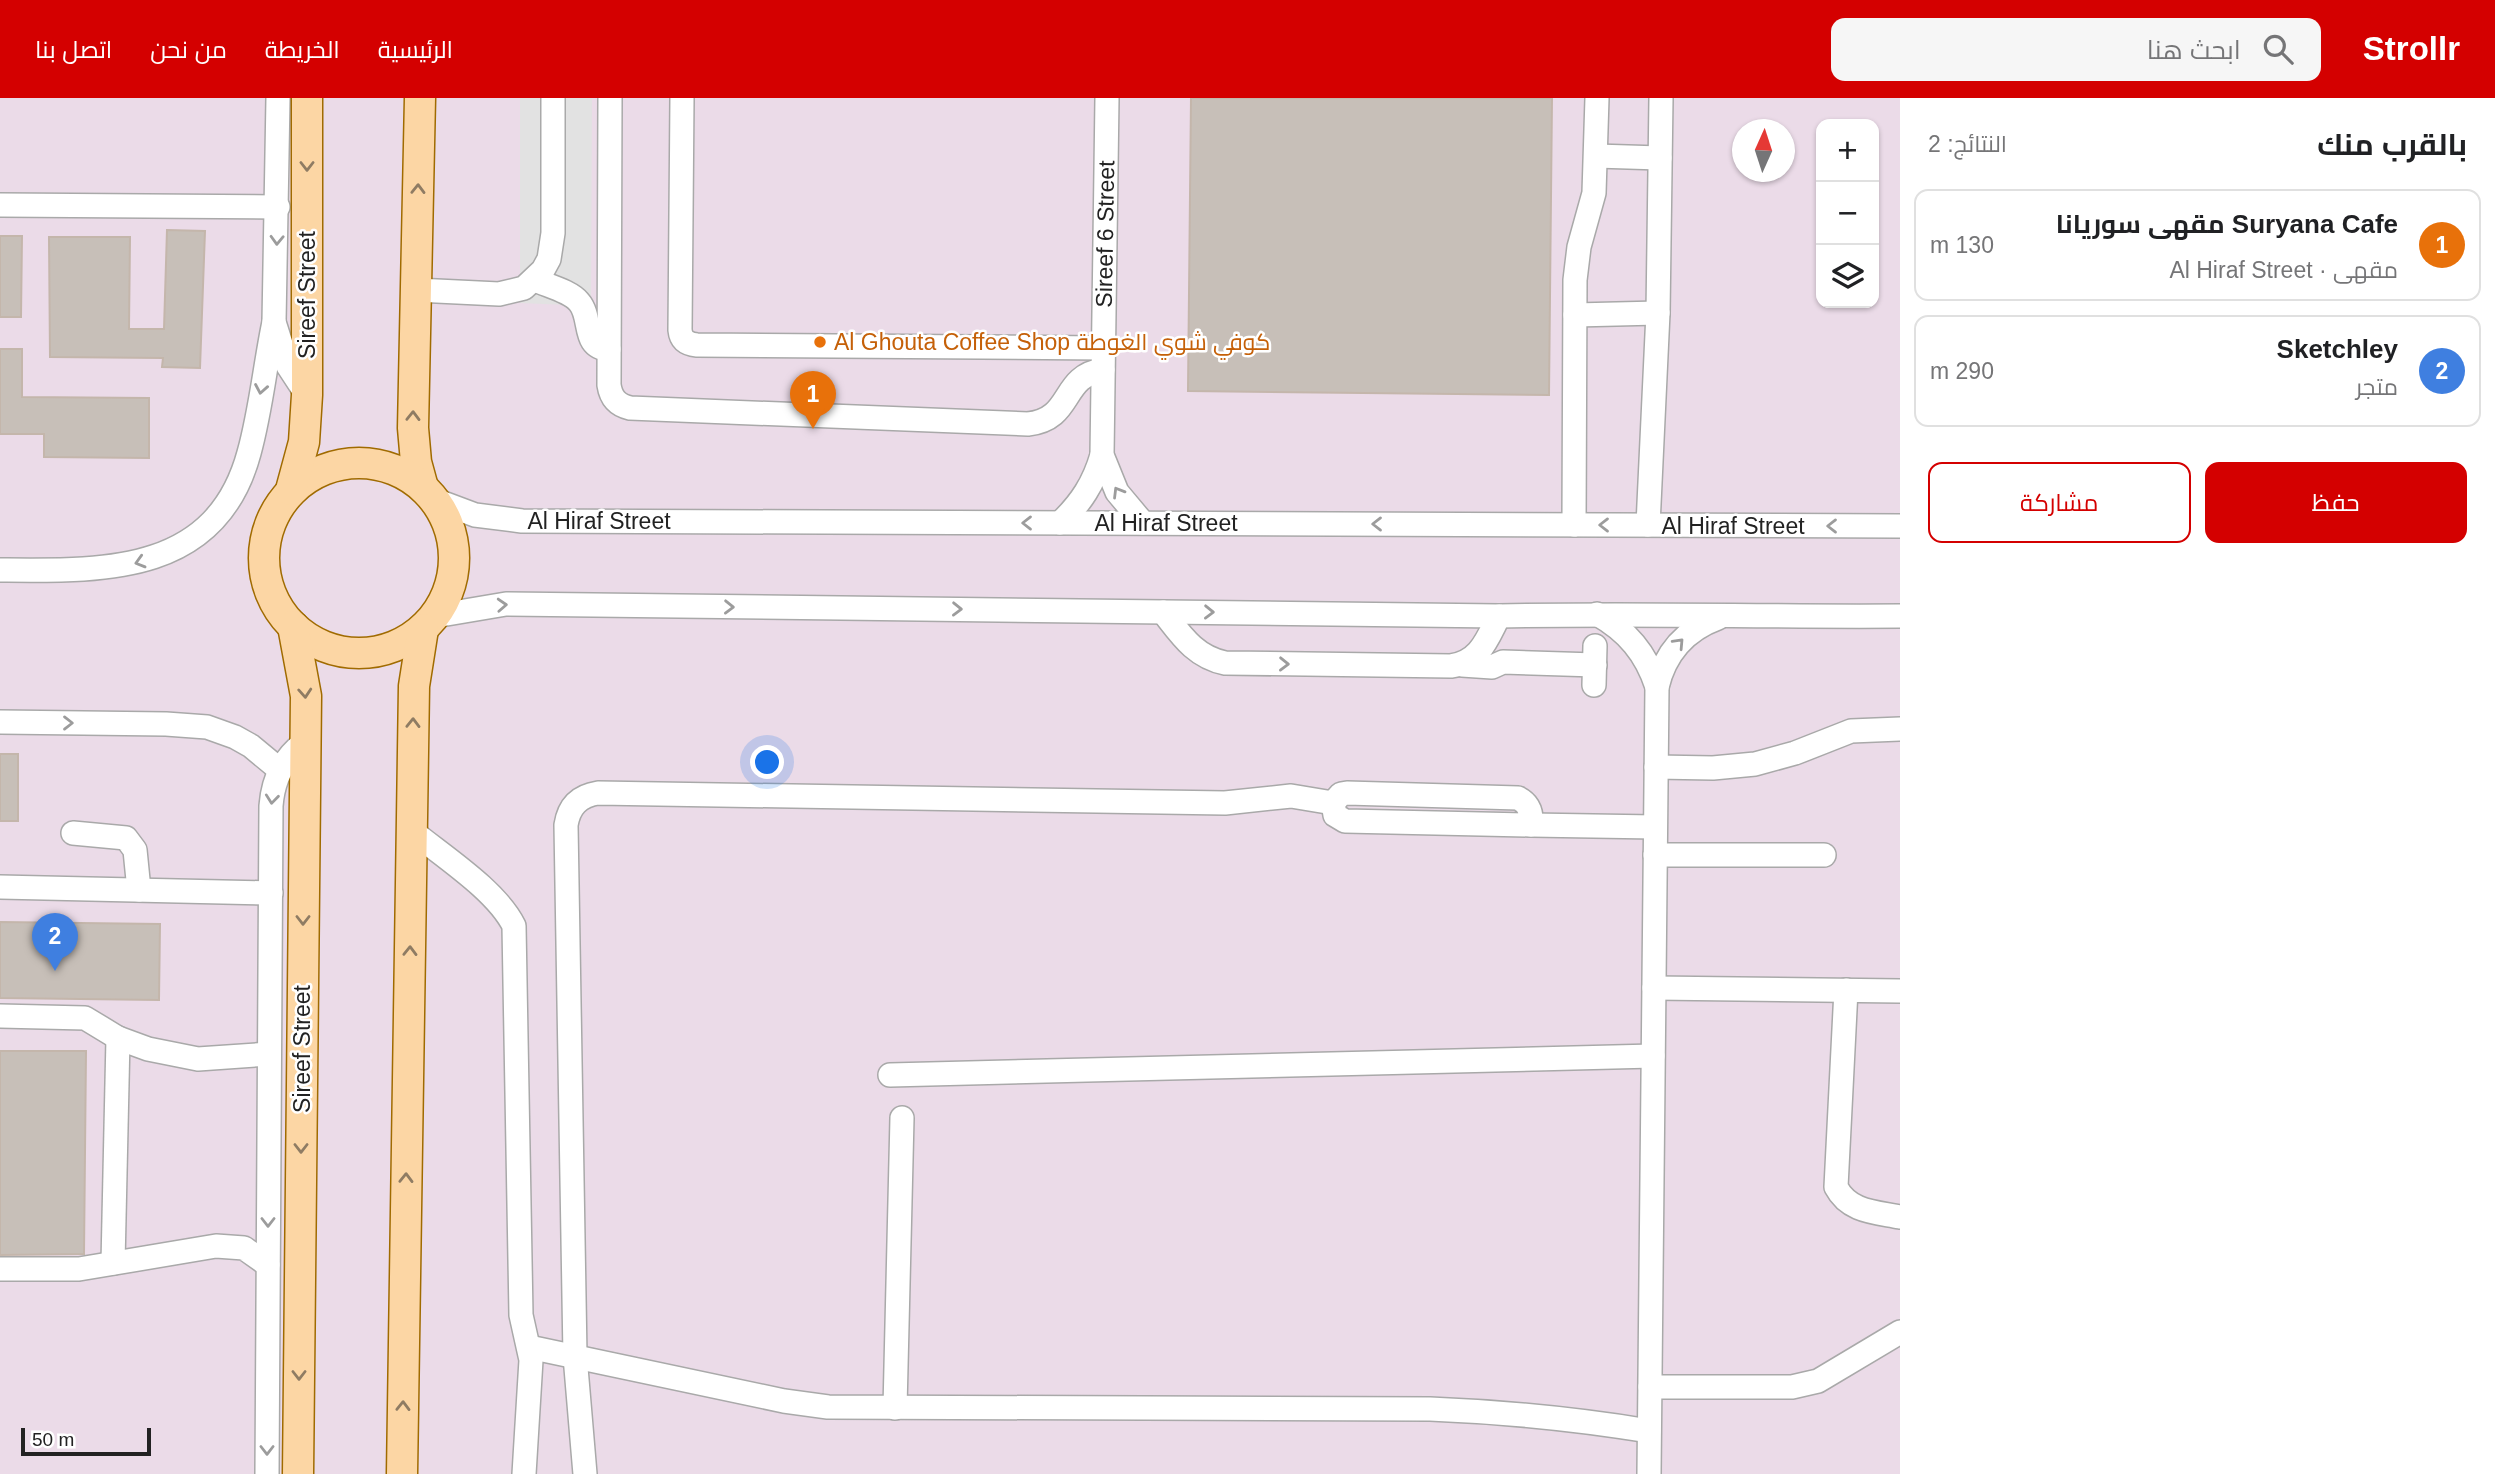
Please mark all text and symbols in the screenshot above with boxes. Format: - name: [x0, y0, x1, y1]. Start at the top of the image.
- search box: [1831, 18, 2321, 81]
- icon: search: [2259, 30, 2297, 68]
- text: Strollr: [2363, 30, 2460, 67]
- text: ابحث هنا: [2147, 35, 2241, 65]
- text: اتصل بنا: [35, 36, 112, 63]
- text: من نحن: [150, 36, 227, 63]
- text: الخريطة: [265, 36, 340, 63]
- text: الرئيسية: [378, 36, 453, 63]
- north arrow: [1732, 119, 1795, 182]
- map controls: [1816, 119, 1879, 308]
- button: +: [1816, 119, 1879, 182]
- text: بالقرب منك: [2317, 128, 2467, 161]
- text: النتائج: 2: [1928, 131, 2007, 157]
- street label: Sireef 6 Street: [1091, 160, 1119, 308]
- one-way arrow: [299, 161, 315, 172]
- button: −: [1816, 182, 1879, 245]
- one-way arrow: [410, 183, 426, 193]
- text: Suryana Cafe مقهى سوريانا: [2056, 209, 2398, 239]
- street label: Sireef Street: [294, 230, 320, 359]
- text: 130 m: [1930, 232, 1994, 258]
- text: 1: [2436, 232, 2448, 258]
- one-way arrow: [269, 234, 284, 245]
- button: layers: [1816, 245, 1879, 308]
- text: مقهى · Al Hiraf Street: [2169, 257, 2398, 283]
- place label: Al Ghouta Coffee Shop كوفي شوي الغوطة: [834, 329, 1270, 360]
- marker: Al Ghouta Coffee Shop كوفي شوي الغوطة: [812, 334, 828, 350]
- text: Sketchley: [2277, 334, 2398, 364]
- text: 290 m: [1930, 358, 1994, 384]
- text: 2: [2436, 358, 2448, 384]
- pin: 1: [790, 371, 836, 429]
- text: متجر: [2356, 374, 2398, 400]
- one-way arrow: [254, 383, 269, 395]
- one-way arrow: [405, 410, 421, 421]
- button: مشاركة: [1928, 462, 2191, 543]
- button: حفظ: [2205, 462, 2467, 543]
- one-way arrow: [1113, 486, 1126, 499]
- street label: Al Hiraf Street: [527, 508, 671, 534]
- street label: Al Hiraf Street: [1094, 510, 1238, 536]
- street label: Al Hiraf Street: [1661, 513, 1805, 539]
- one-way arrow: [1021, 515, 1032, 531]
- one-way arrow: [1371, 516, 1382, 532]
- one-way arrow: [1599, 517, 1609, 533]
- one-way arrow: [1826, 518, 1837, 534]
- one-way arrow: [134, 553, 146, 568]
- one-way arrow: [497, 598, 508, 613]
- one-way arrow: [725, 599, 735, 615]
- one-way arrow: [952, 601, 963, 617]
- one-way arrow: [1204, 604, 1215, 620]
- one-way arrow: [1671, 638, 1683, 651]
- one-way arrow: [1279, 656, 1290, 671]
- one-way arrow: [297, 688, 312, 699]
- one-way arrow: [63, 715, 74, 731]
- one-way arrow: [405, 718, 421, 728]
- your location: [750, 745, 784, 779]
- one-way arrow: [265, 793, 280, 805]
- pin: 2: [32, 913, 78, 971]
- one-way arrow: [295, 915, 310, 926]
- one-way arrow: [402, 945, 418, 956]
- street label: Sireef Street: [289, 984, 315, 1113]
- one-way arrow: [293, 1143, 309, 1153]
- one-way arrow: [399, 1173, 414, 1184]
- one-way arrow: [261, 1217, 276, 1228]
- one-way arrow: [291, 1370, 307, 1381]
- one-way arrow: [395, 1400, 410, 1411]
- scale bar: [21, 1425, 150, 1457]
- text: 50 m: [32, 1429, 74, 1450]
- one-way arrow: [259, 1445, 275, 1455]

